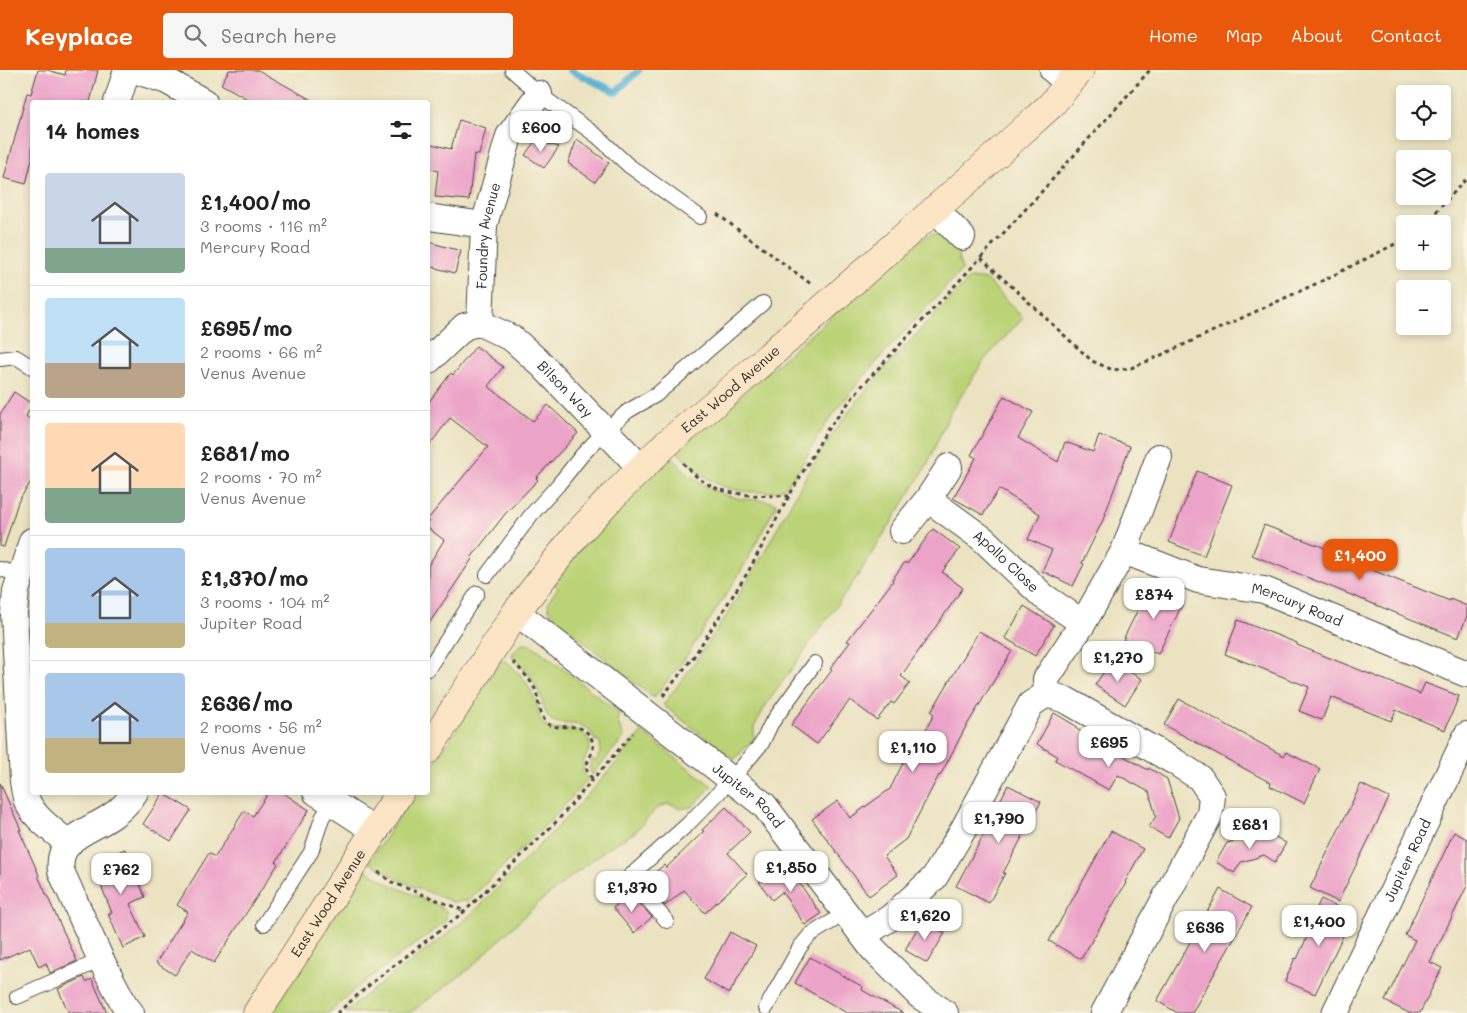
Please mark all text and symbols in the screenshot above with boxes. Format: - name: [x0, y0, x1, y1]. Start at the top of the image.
- search box: [163, 13, 513, 58]
- text: Keyplace: [25, 20, 133, 51]
- icon: search: [181, 21, 209, 49]
- text: Search here: [221, 23, 337, 48]
- text: Home: [1149, 23, 1198, 47]
- text: Map: [1226, 23, 1262, 47]
- text: About: [1290, 23, 1343, 47]
- text: Contact: [1371, 23, 1442, 47]
- map controls: [1396, 85, 1451, 335]
- button: locate: [1396, 85, 1451, 140]
- pin: £600: [511, 111, 571, 153]
- icon: filters: [387, 116, 415, 144]
- text: £600: [521, 116, 561, 137]
- text: 14 homes: [45, 117, 140, 144]
- button: layers: [1396, 150, 1451, 205]
- street label: Foundry Avenue: [471, 180, 505, 289]
- text: £1,400/mo: [200, 188, 311, 215]
- icon: home: [85, 193, 145, 253]
- text: 3 rooms · 116 m²: [200, 215, 327, 236]
- button: +: [1396, 215, 1451, 270]
- text: Mercury Road: [200, 236, 310, 257]
- button: −: [1396, 280, 1451, 335]
- text: £695/mo: [200, 314, 292, 341]
- icon: home: [85, 318, 145, 378]
- text: 2 rooms · 66 m²: [200, 341, 322, 362]
- street label: East Wood Avenue: [677, 341, 784, 437]
- street label: Bilson Way: [534, 356, 597, 421]
- text: Venus Avenue: [200, 362, 306, 383]
- text: £681/mo: [200, 439, 290, 466]
- icon: home: [85, 443, 145, 503]
- text: 2 rooms · 70 m²: [200, 466, 321, 487]
- text: Venus Avenue: [200, 487, 306, 508]
- street label: Apollo Close: [970, 525, 1043, 596]
- pin: £1,400: [1319, 538, 1401, 581]
- text: £1,400: [1334, 544, 1386, 565]
- text: £1,370/mo: [200, 564, 308, 591]
- icon: home: [85, 568, 145, 628]
- pin: £874: [1124, 578, 1184, 620]
- street label: Mercury Road: [1250, 578, 1346, 630]
- text: £874: [1135, 583, 1173, 604]
- text: 3 rooms · 104 m²: [200, 591, 330, 612]
- text: Jupiter Road: [200, 612, 302, 633]
- pin: £1,270: [1077, 640, 1159, 683]
- text: £1,270: [1093, 646, 1143, 667]
- text: £636/mo: [200, 689, 293, 716]
- icon: home: [85, 693, 145, 753]
- text: 2 rooms · 56 m²: [200, 716, 322, 737]
- pin: £695: [1079, 726, 1139, 768]
- pin: £1,110: [872, 730, 954, 773]
- text: £695: [1090, 731, 1128, 752]
- text: £1,110: [890, 736, 936, 757]
- text: Venus Avenue: [200, 737, 306, 758]
- street label: Jupiter Road: [709, 758, 788, 832]
- pin: £1,790: [958, 802, 1040, 844]
- text: £1,790: [974, 807, 1024, 828]
- pin: £681: [1220, 808, 1280, 850]
- text: £681: [1232, 813, 1268, 834]
- street label: Jupiter Road: [1379, 815, 1435, 905]
- street label: East Wood Avenue: [286, 845, 370, 960]
- pin: £1,850: [750, 850, 832, 893]
- pin: £762: [91, 852, 151, 895]
- text: £1,850: [765, 856, 817, 877]
- text: £762: [102, 858, 140, 879]
- pin: £1,370: [591, 870, 673, 913]
- text: £1,370: [607, 876, 657, 897]
- pin: £1,620: [884, 898, 966, 941]
- text: £1,620: [900, 904, 950, 925]
- pin: £1,400: [1278, 904, 1360, 947]
- pin: £636: [1175, 910, 1235, 953]
- text: £1,400: [1293, 910, 1345, 931]
- text: £636: [1186, 916, 1224, 937]

